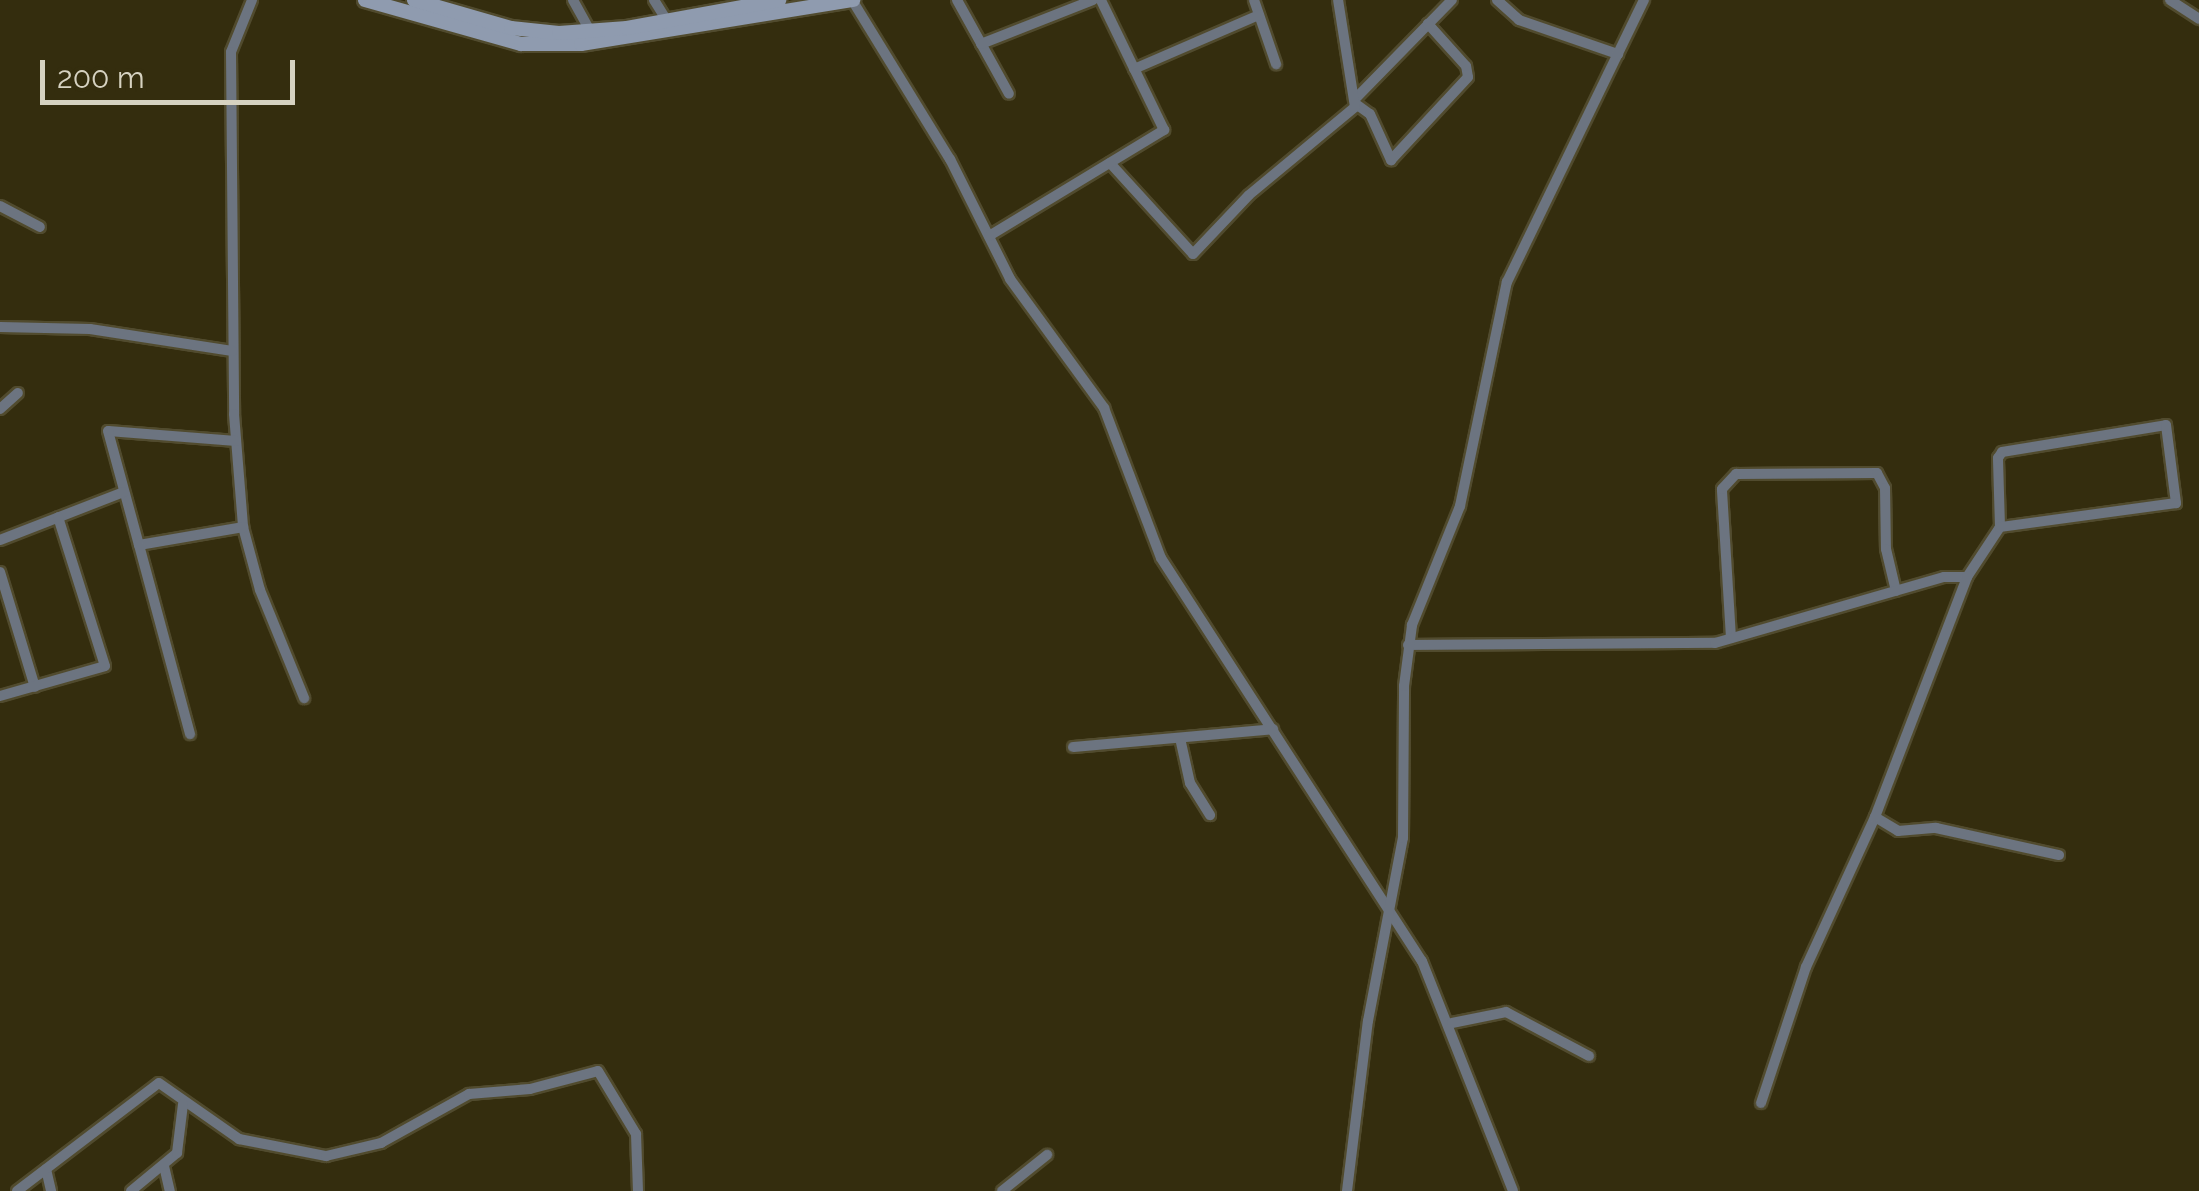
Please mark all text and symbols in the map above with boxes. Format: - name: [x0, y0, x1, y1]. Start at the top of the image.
- scale bar: [45, 40, 300, 102]
- text: 200 m: [57, 60, 145, 95]

